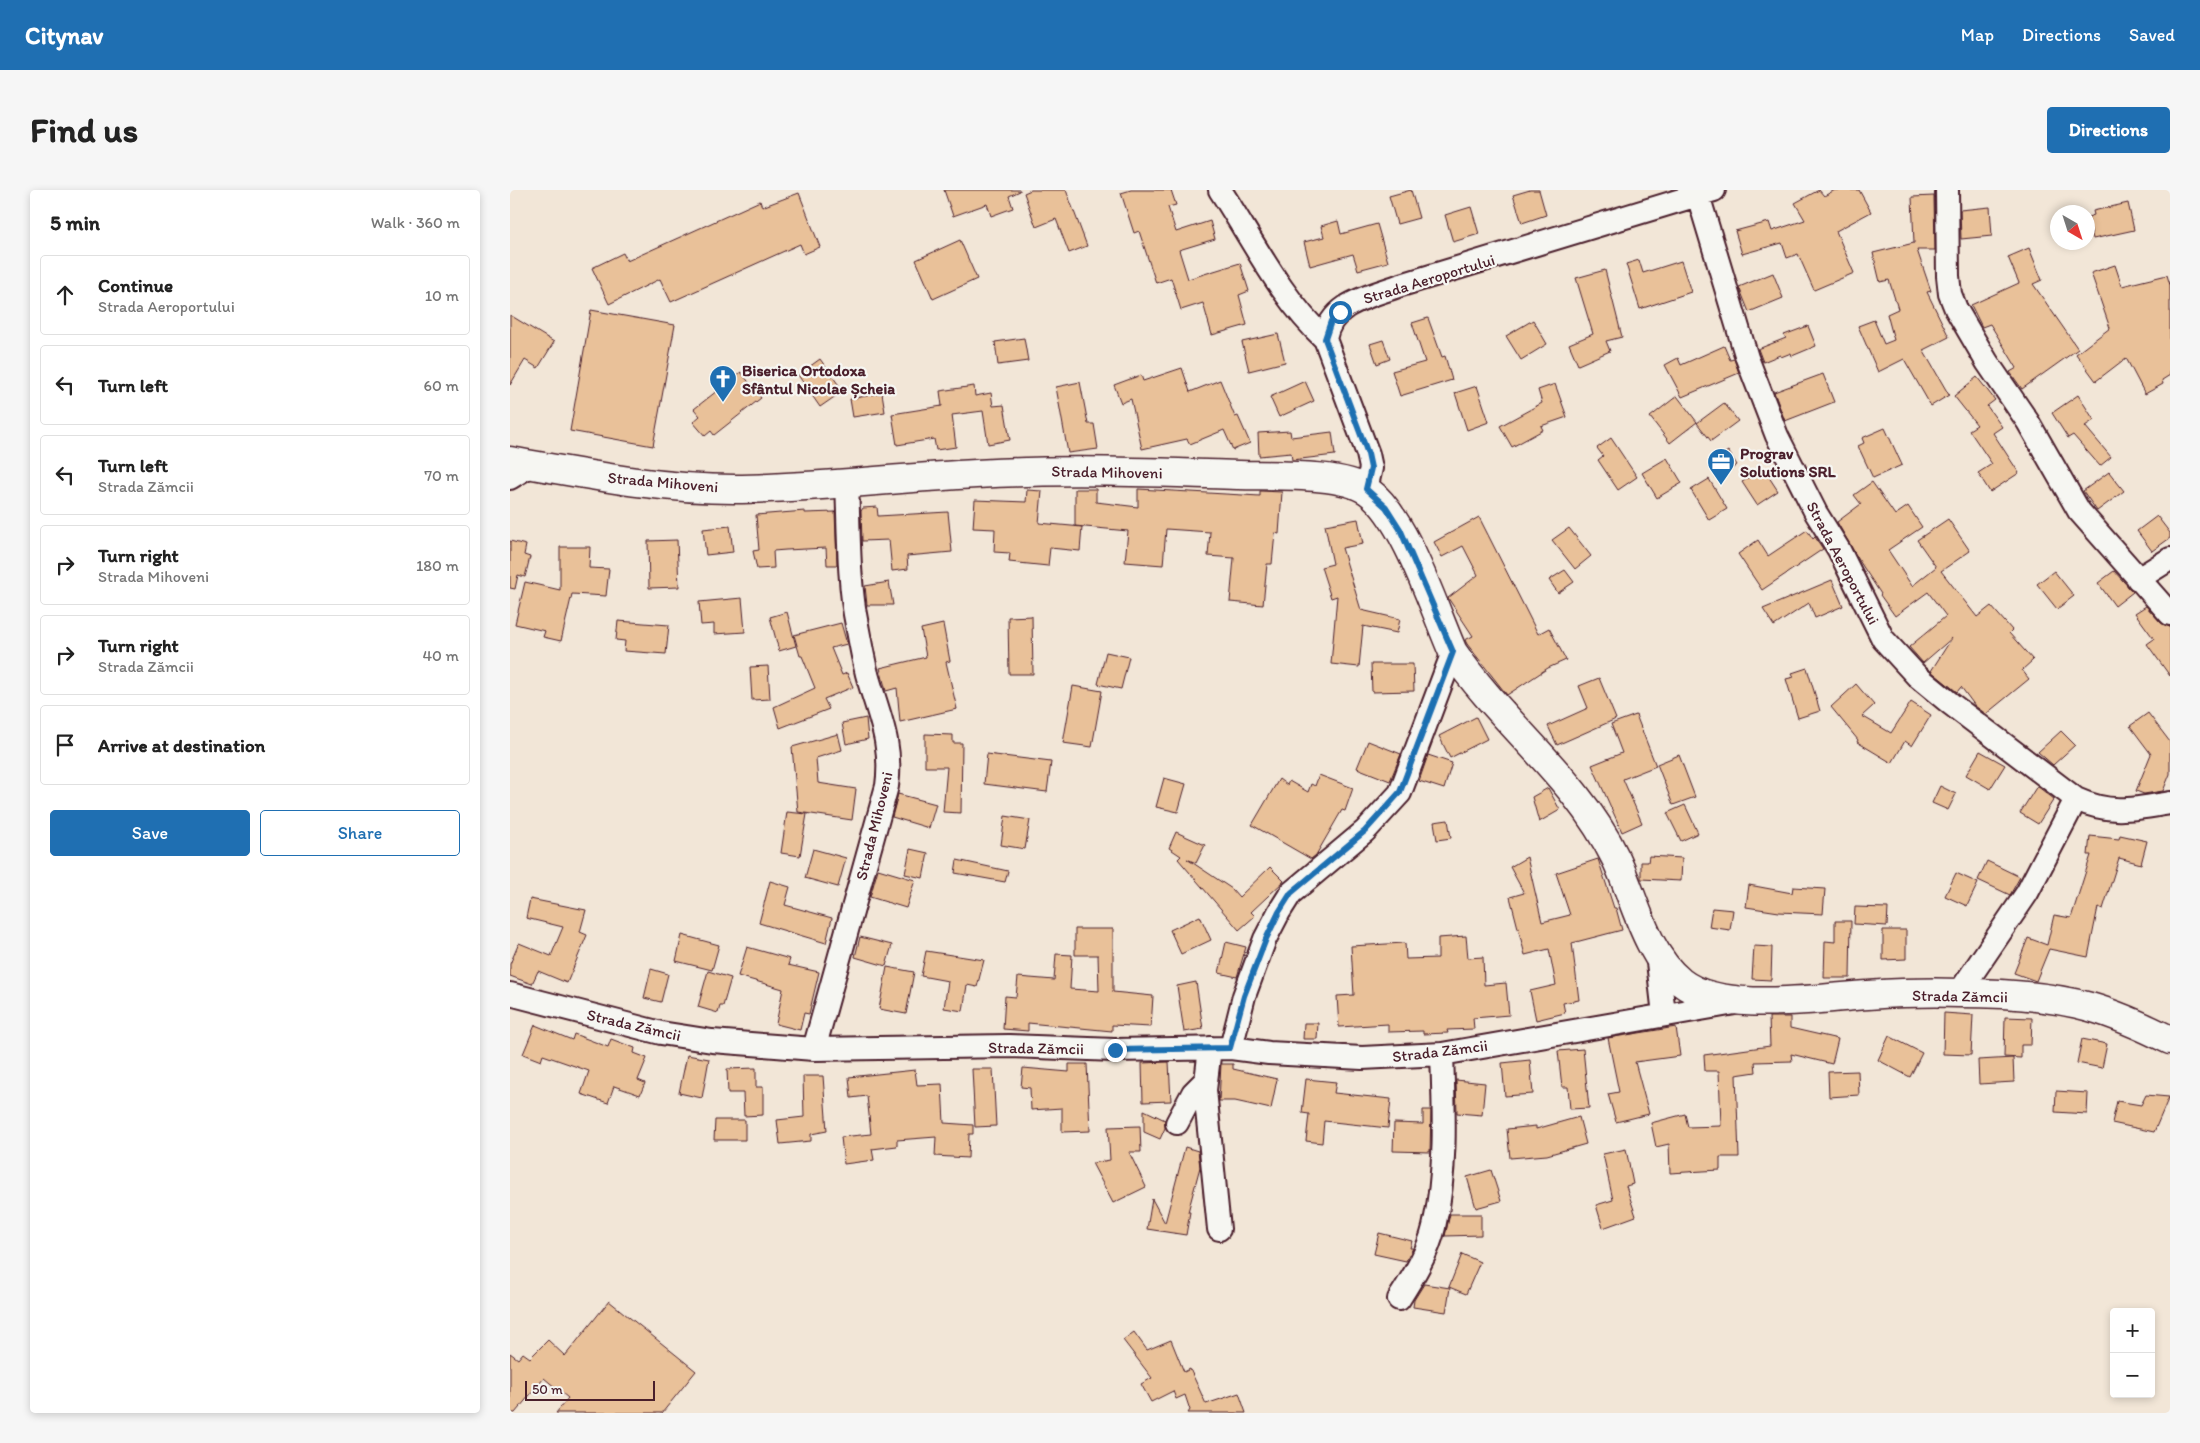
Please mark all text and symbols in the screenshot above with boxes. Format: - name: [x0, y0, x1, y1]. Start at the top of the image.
- text: Citynav: [25, 21, 103, 50]
- text: Map: [1961, 24, 1994, 46]
- text: Directions: [2022, 24, 2101, 46]
- text: Saved: [2129, 24, 2175, 46]
- button: Directions: [2047, 107, 2170, 153]
- text: Find us: [30, 109, 138, 151]
- north arrow: [2050, 205, 2095, 250]
- text: 5 min: [50, 210, 100, 235]
- text: Walk · 360 m: [371, 213, 460, 232]
- street label: Strada Aeroportului: [1361, 250, 1497, 308]
- text: Continue: [98, 274, 173, 297]
- icon: ahead: [51, 281, 79, 309]
- text: 10 m: [425, 286, 459, 305]
- text: Strada Aeroportului: [98, 297, 235, 316]
- route start: [1329, 301, 1352, 324]
- place label: Biserica Ortodoxa Sfântul Nicolae Șcheia: [742, 361, 895, 399]
- church icon: Biserica Ortodoxa Sfântul Nicolae Șcheia: [708, 364, 738, 403]
- icon: left: [51, 371, 79, 399]
- text: Turn left: [98, 374, 168, 397]
- text: 60 m: [424, 376, 459, 395]
- place label: Prograv Solutions SRL: [1740, 444, 1836, 481]
- office icon: Prograv Solutions SRL: [1706, 447, 1736, 486]
- text: Turn left: [98, 454, 168, 477]
- icon: left: [51, 461, 79, 489]
- street label: Strada Mihoveni: [1051, 462, 1163, 482]
- text: 70 m: [424, 466, 459, 485]
- street label: Strada Mihoveni: [607, 468, 719, 496]
- text: Strada Zămcii: [98, 477, 194, 496]
- street label: Strada Aeroportului: [1802, 498, 1884, 628]
- text: Turn right: [98, 544, 179, 567]
- icon: right: [51, 551, 79, 579]
- text: 180 m: [416, 556, 459, 575]
- text: Strada Mihoveni: [98, 567, 209, 586]
- text: Turn right: [98, 634, 179, 657]
- icon: right: [51, 641, 79, 669]
- text: 40 m: [422, 646, 459, 665]
- text: Strada Zămcii: [98, 657, 194, 676]
- icon: arrive: [51, 731, 79, 759]
- text: Arrive at destination: [98, 734, 265, 757]
- street label: Strada Mihoveni: [851, 770, 897, 882]
- button: Save: [50, 810, 250, 856]
- button: Share: [260, 810, 460, 856]
- street label: Strada Zămcii: [1912, 986, 2008, 1006]
- street label: Strada Zămcii: [585, 1005, 683, 1045]
- street label: Strada Zămcii: [1391, 1036, 1489, 1066]
- street label: Strada Zămcii: [988, 1038, 1084, 1058]
- route end: [1104, 1039, 1127, 1062]
- map controls: [2110, 1308, 2155, 1398]
- button: +: [2110, 1308, 2155, 1353]
- button: −: [2110, 1353, 2155, 1398]
- scale bar: [525, 1378, 655, 1401]
- text: 50 m: [532, 1381, 563, 1398]

